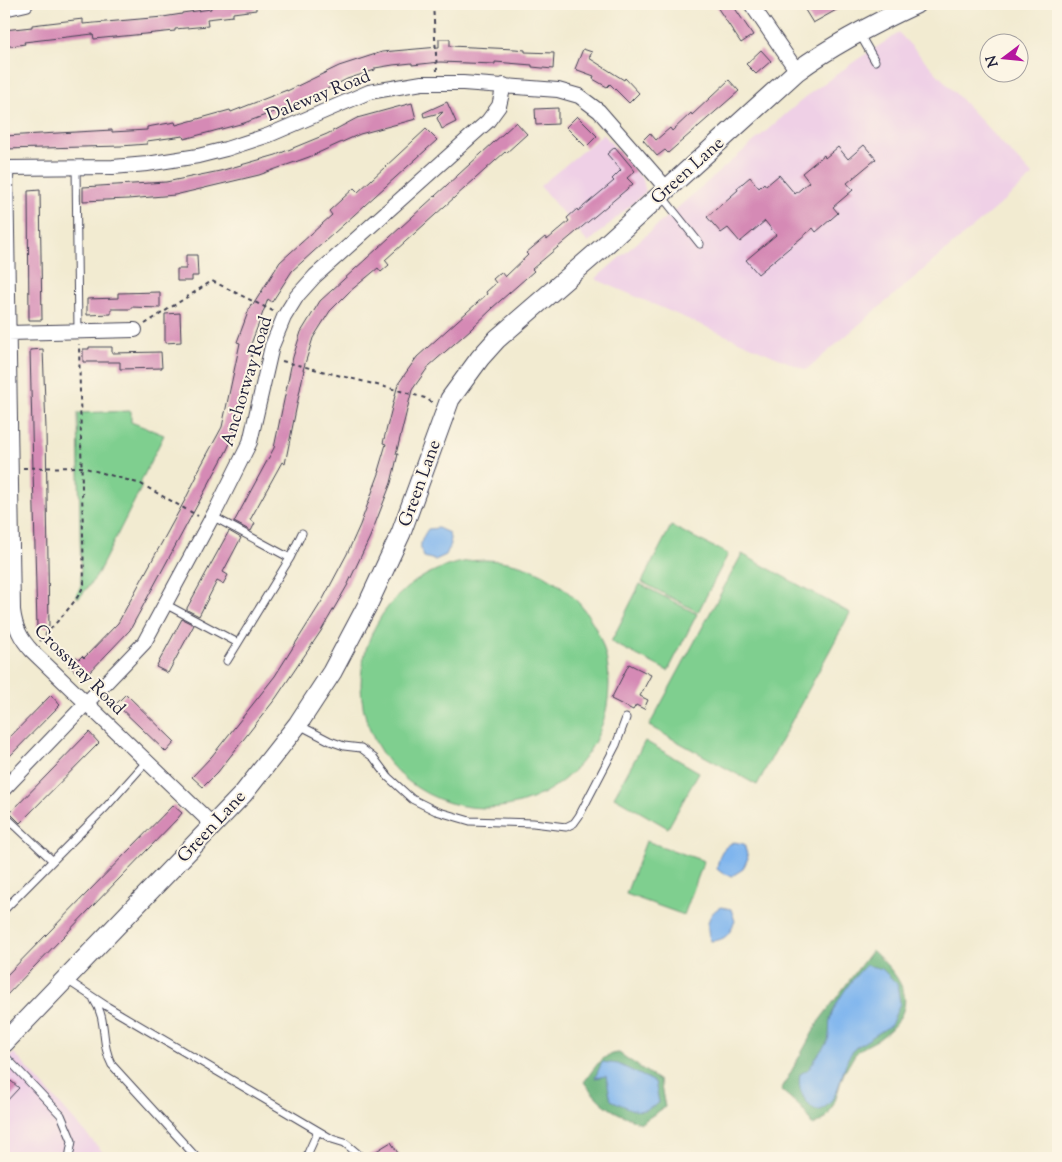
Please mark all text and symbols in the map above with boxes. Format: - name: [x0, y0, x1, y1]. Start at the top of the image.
- north arrow: [980, 32, 1030, 82]
- text: N: [982, 53, 1005, 69]
- street label: Daleway Road: [263, 64, 375, 130]
- street label: Green Lane: [646, 131, 731, 212]
- street label: Anchorway Road: [216, 313, 280, 450]
- street label: Green Lane: [393, 437, 449, 531]
- street label: Crossway Road: [27, 619, 130, 722]
- street label: Green Lane: [172, 785, 253, 869]

